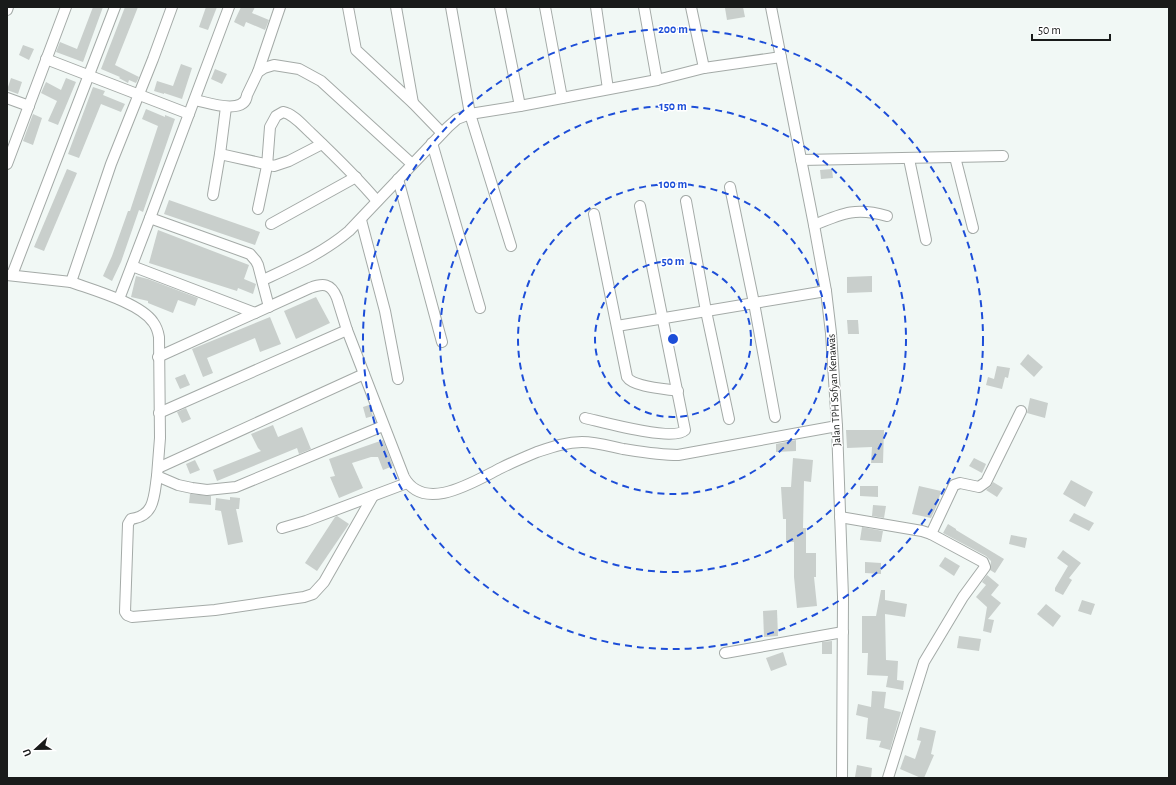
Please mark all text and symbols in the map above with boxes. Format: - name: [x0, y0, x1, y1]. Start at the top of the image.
- scale bar: [1032, 16, 1110, 42]
- text: 200 m: [658, 23, 688, 35]
- text: 50 m: [1038, 24, 1061, 36]
- text: 150 m: [659, 100, 687, 112]
- text: 100 m: [659, 178, 687, 190]
- text: 50 m: [662, 255, 685, 267]
- centre of rings: [666, 332, 680, 346]
- street label: Jalan TPH Sofyan Kenawas: [826, 334, 842, 446]
- north arrow: [16, 729, 56, 769]
- text: U: [21, 747, 34, 758]

